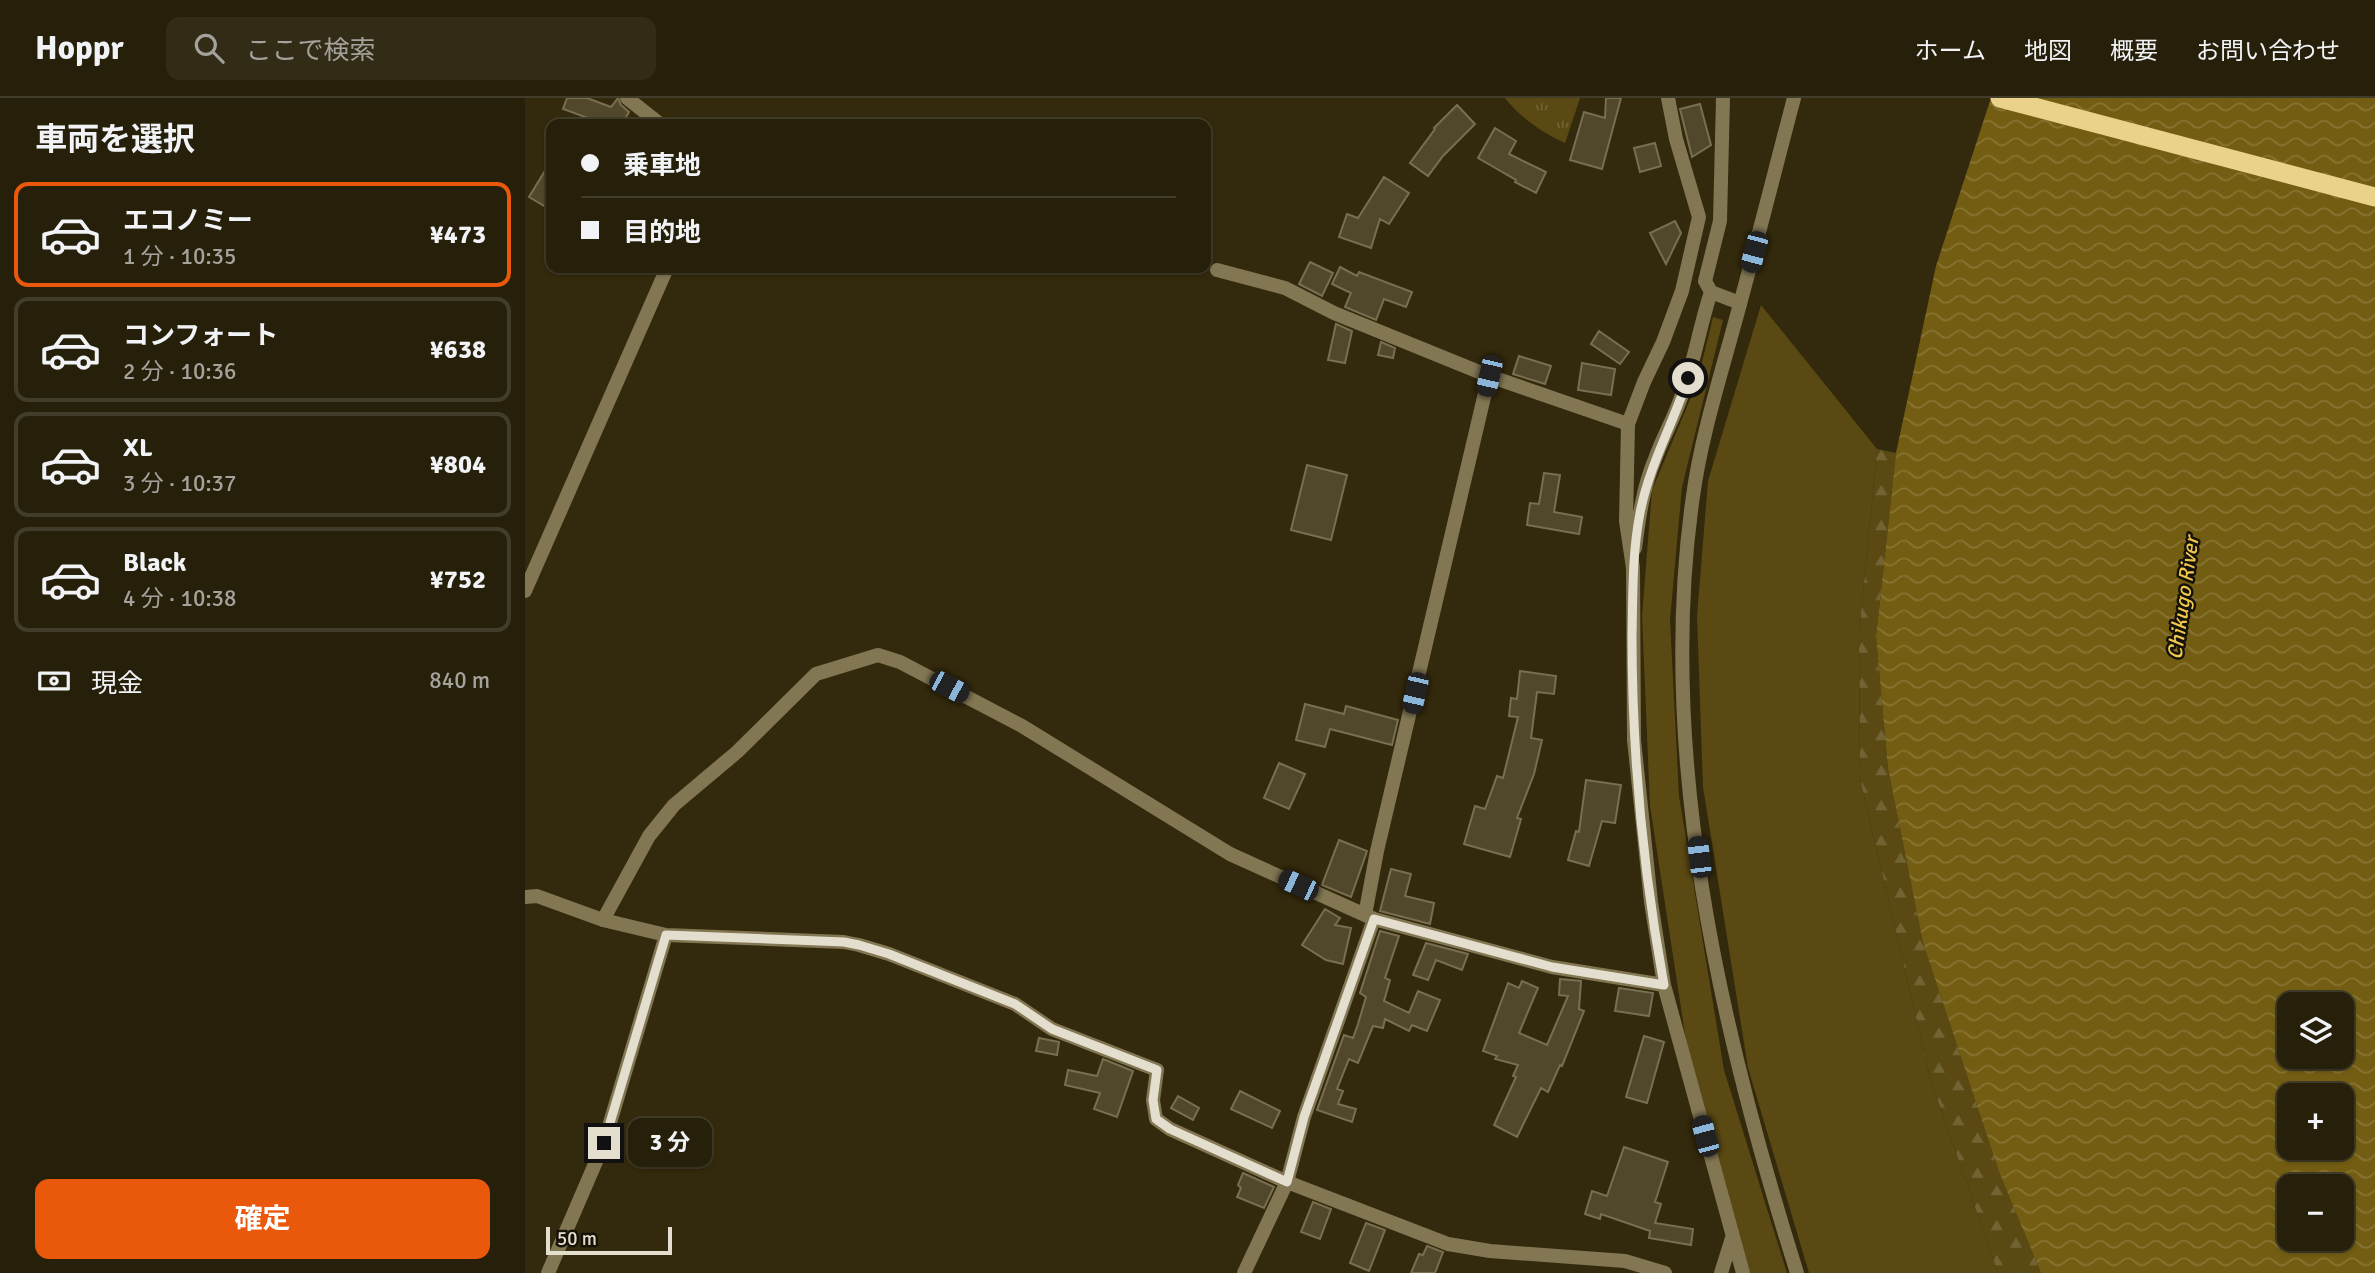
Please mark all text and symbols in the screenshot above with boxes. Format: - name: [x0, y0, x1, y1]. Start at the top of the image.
- search box: [166, 17, 656, 80]
- text: Hoppr: [35, 28, 124, 69]
- icon: search: [190, 29, 228, 67]
- text: ここで検索: [246, 35, 376, 67]
- text: ホーム: [1915, 36, 1986, 66]
- text: 地図: [2024, 36, 2072, 66]
- text: 概要: [2110, 36, 2158, 66]
- text: お問い合わせ: [2196, 36, 2340, 66]
- text: 車両を選択: [35, 120, 195, 159]
- text: 乗車地: [623, 150, 701, 182]
- icon: car: [39, 203, 102, 266]
- text: エコノミー: [123, 205, 253, 237]
- text: 目的地: [623, 217, 701, 249]
- text: ¥473: [430, 219, 486, 251]
- car: [1739, 229, 1770, 275]
- text: 1 分 · 10:35: [123, 242, 236, 271]
- icon: car: [39, 318, 102, 381]
- text: コンフォート: [123, 320, 278, 352]
- text: ¥638: [430, 334, 486, 366]
- car: [1475, 353, 1504, 399]
- text: 2 分 · 10:36: [123, 357, 236, 386]
- route start: [1672, 362, 1704, 394]
- text: XL: [123, 432, 153, 464]
- icon: car: [39, 433, 102, 496]
- text: ¥804: [430, 449, 486, 481]
- text: 3 分 · 10:37: [123, 469, 236, 498]
- water label: Chikugo River: [2162, 532, 2205, 661]
- text: Black: [123, 547, 186, 579]
- icon: car: [39, 548, 102, 611]
- text: ¥752: [430, 564, 486, 596]
- text: 4 分 · 10:38: [123, 584, 236, 613]
- icon: cash: [35, 662, 73, 700]
- text: 840 m: [429, 666, 490, 695]
- text: 現金: [91, 668, 143, 700]
- car: [926, 668, 973, 706]
- car: [1401, 670, 1430, 716]
- car: [1687, 835, 1712, 879]
- car: [1275, 867, 1322, 903]
- map controls: [2277, 992, 2354, 1251]
- button: layers: [2277, 992, 2354, 1069]
- button: +: [2277, 1083, 2354, 1160]
- car: [1690, 1113, 1721, 1159]
- callout: 3 分: [629, 1118, 713, 1168]
- route end: [588, 1127, 620, 1159]
- text: 3 分: [650, 1128, 690, 1157]
- button: −: [2277, 1174, 2354, 1251]
- button: 確定: [35, 1179, 490, 1259]
- scale bar: [546, 1224, 672, 1256]
- text: 50 m: [557, 1227, 597, 1251]

